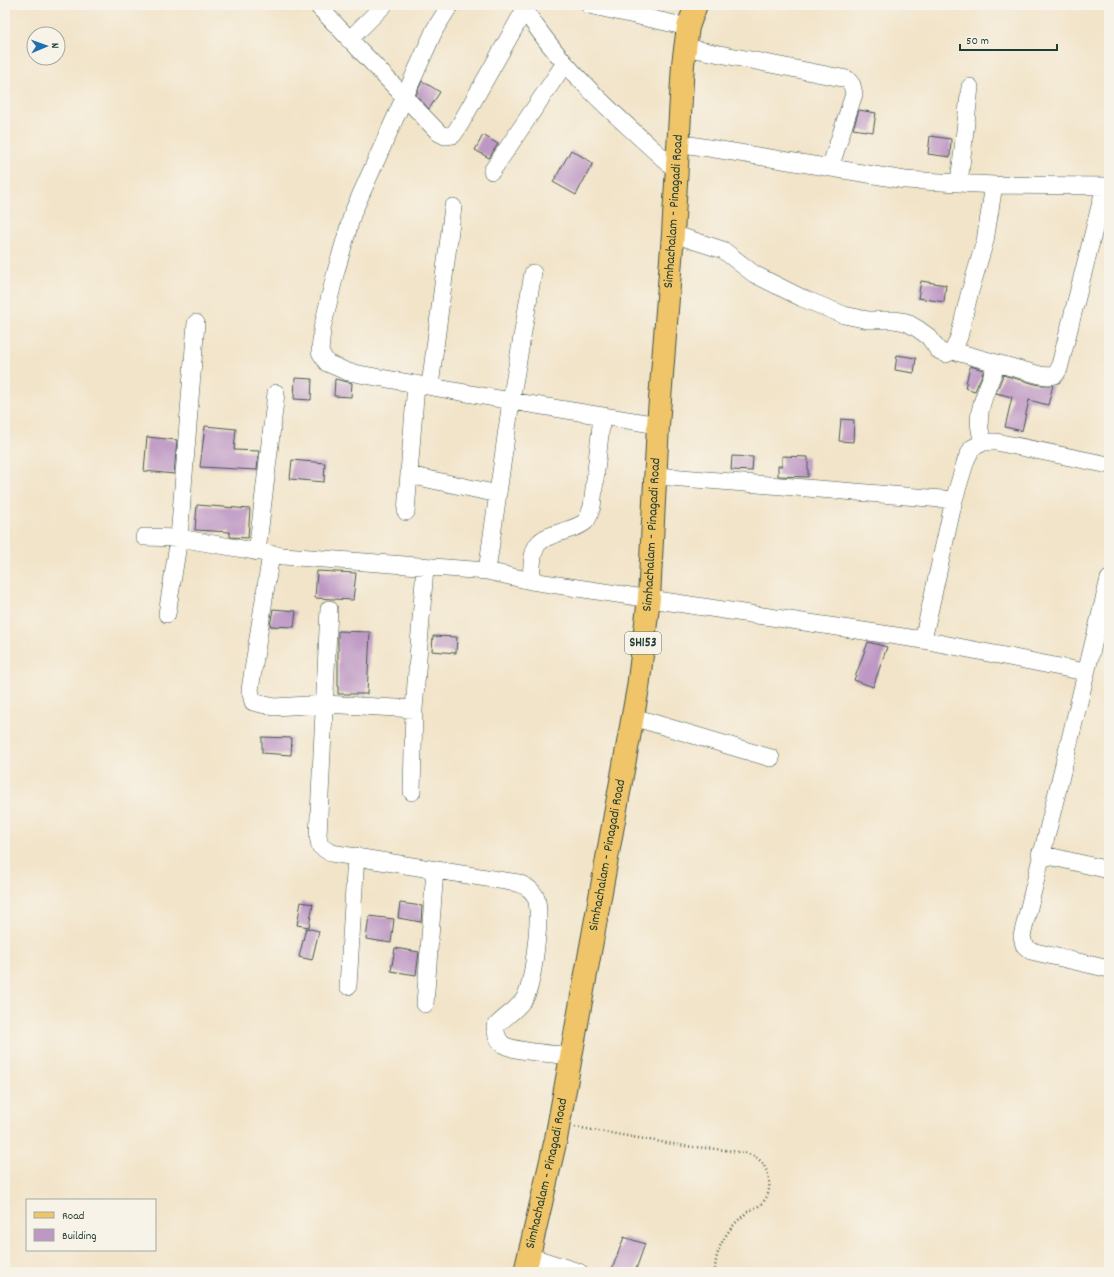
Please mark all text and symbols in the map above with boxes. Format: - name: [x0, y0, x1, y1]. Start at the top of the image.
- north arrow: [26, 26, 66, 66]
- scale bar: [960, 26, 1057, 52]
- text: 50 m: [966, 33, 989, 50]
- text: N: [46, 43, 62, 49]
- street label: Simhachalam - Pinagadi Road: [659, 134, 689, 289]
- street label: Simhachalam - Pinagadi Road: [637, 457, 666, 613]
- road number: SH153: [625, 632, 661, 654]
- street label: Simhachalam - Pinagadi Road: [584, 778, 631, 933]
- street label: Simhachalam - Pinagadi Road: [521, 1096, 573, 1251]
- legend: [26, 1199, 156, 1251]
- text: Road: [62, 1208, 84, 1225]
- text: Building: [62, 1228, 97, 1245]

